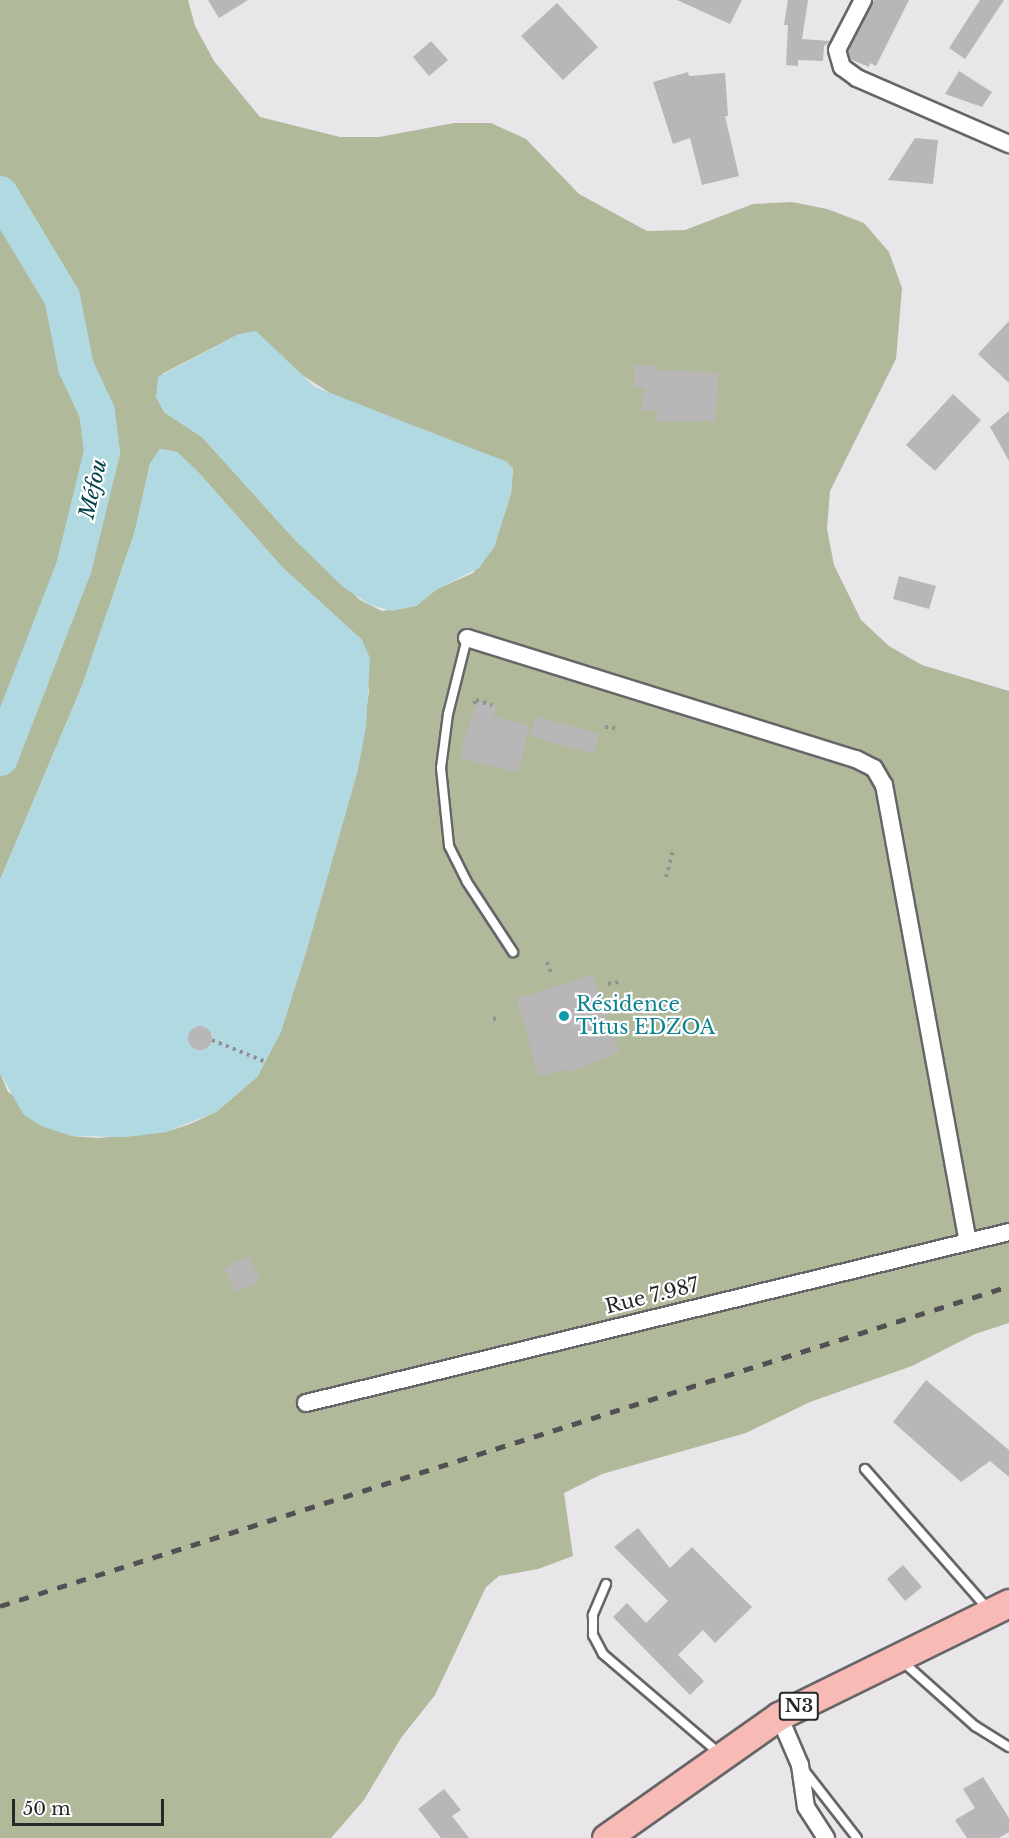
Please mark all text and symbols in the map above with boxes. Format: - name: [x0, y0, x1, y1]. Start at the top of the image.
- water label: Méfou: [74, 457, 112, 521]
- place label: Résidence Titus EDZOA: [576, 993, 715, 1040]
- marker: Résidence Titus EDZOA: [557, 1009, 571, 1023]
- street label: Rue 7.987: [603, 1273, 701, 1319]
- road number: N3: [778, 1691, 820, 1721]
- scale bar: [15, 1787, 166, 1825]
- text: 50 m: [23, 1798, 71, 1820]

